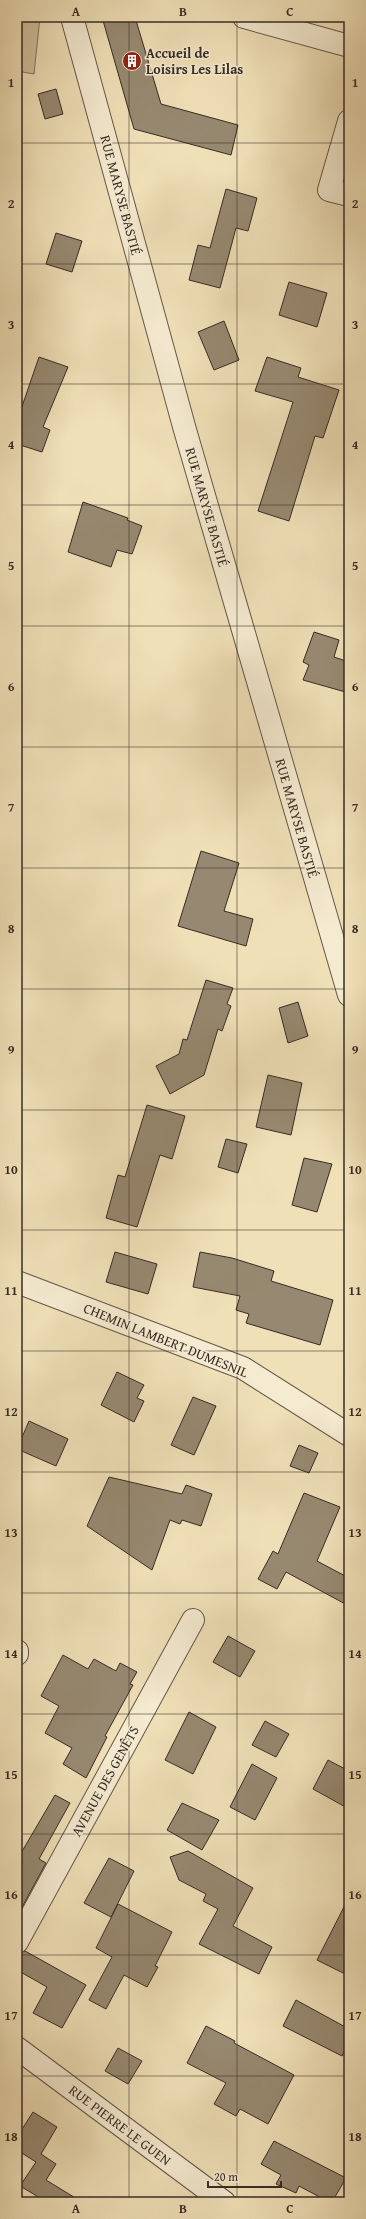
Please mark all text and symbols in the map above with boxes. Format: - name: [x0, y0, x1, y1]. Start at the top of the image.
- text: A: [72, 2, 81, 21]
- text: B: [179, 2, 187, 21]
- text: C: [286, 2, 294, 21]
- place label: Accueil de Loisirs Les Lilas: [146, 43, 243, 79]
- building icon: Accueil de Loisirs Les Lilas: [121, 50, 143, 72]
- text: 1: [8, 73, 14, 92]
- text: 1: [352, 73, 358, 92]
- street label: RUE MARYSE BASTIÉ: [95, 133, 147, 257]
- text: 2: [8, 194, 15, 213]
- text: 2: [352, 194, 359, 213]
- text: 3: [8, 315, 14, 334]
- text: 3: [352, 315, 358, 334]
- text: 4: [8, 435, 15, 454]
- text: 4: [352, 435, 359, 454]
- street label: RUE MARYSE BASTIÉ: [180, 445, 234, 569]
- text: 5: [8, 556, 15, 575]
- text: 5: [352, 556, 359, 575]
- text: 6: [8, 677, 15, 696]
- text: 6: [352, 677, 359, 696]
- street label: RUE MARYSE BASTIÉ: [270, 756, 324, 880]
- text: 7: [8, 798, 15, 817]
- text: 7: [352, 798, 359, 817]
- text: 8: [8, 919, 15, 938]
- text: 8: [352, 919, 359, 938]
- text: 9: [8, 1040, 15, 1059]
- text: 9: [352, 1040, 359, 1059]
- text: 10: [4, 1160, 18, 1179]
- text: 10: [348, 1160, 362, 1179]
- text: 11: [4, 1281, 18, 1300]
- text: 11: [348, 1281, 362, 1300]
- street label: CHEMIN LAMBERT DUMESNIL: [81, 1298, 251, 1382]
- text: 12: [4, 1402, 18, 1421]
- text: 12: [348, 1402, 362, 1421]
- text: 13: [4, 1523, 18, 1542]
- text: 13: [348, 1523, 362, 1542]
- text: 14: [4, 1644, 18, 1663]
- text: 14: [348, 1644, 362, 1663]
- street label: AVENUE DES GENÊTS: [66, 1722, 144, 1840]
- text: 15: [4, 1765, 18, 1784]
- text: 15: [348, 1765, 362, 1784]
- text: 16: [4, 1885, 18, 1904]
- text: 16: [348, 1885, 362, 1904]
- text: 17: [4, 2006, 18, 2025]
- text: 17: [348, 2006, 362, 2025]
- street label: RUE PIERRE LE GUEN: [65, 2080, 175, 2170]
- text: 18: [4, 2127, 18, 2146]
- text: 18: [348, 2127, 362, 2146]
- scale bar: [208, 2163, 281, 2189]
- text: 20 m: [214, 2168, 238, 2185]
- text: A: [72, 2199, 81, 2218]
- text: B: [179, 2199, 187, 2218]
- text: C: [286, 2199, 294, 2218]

